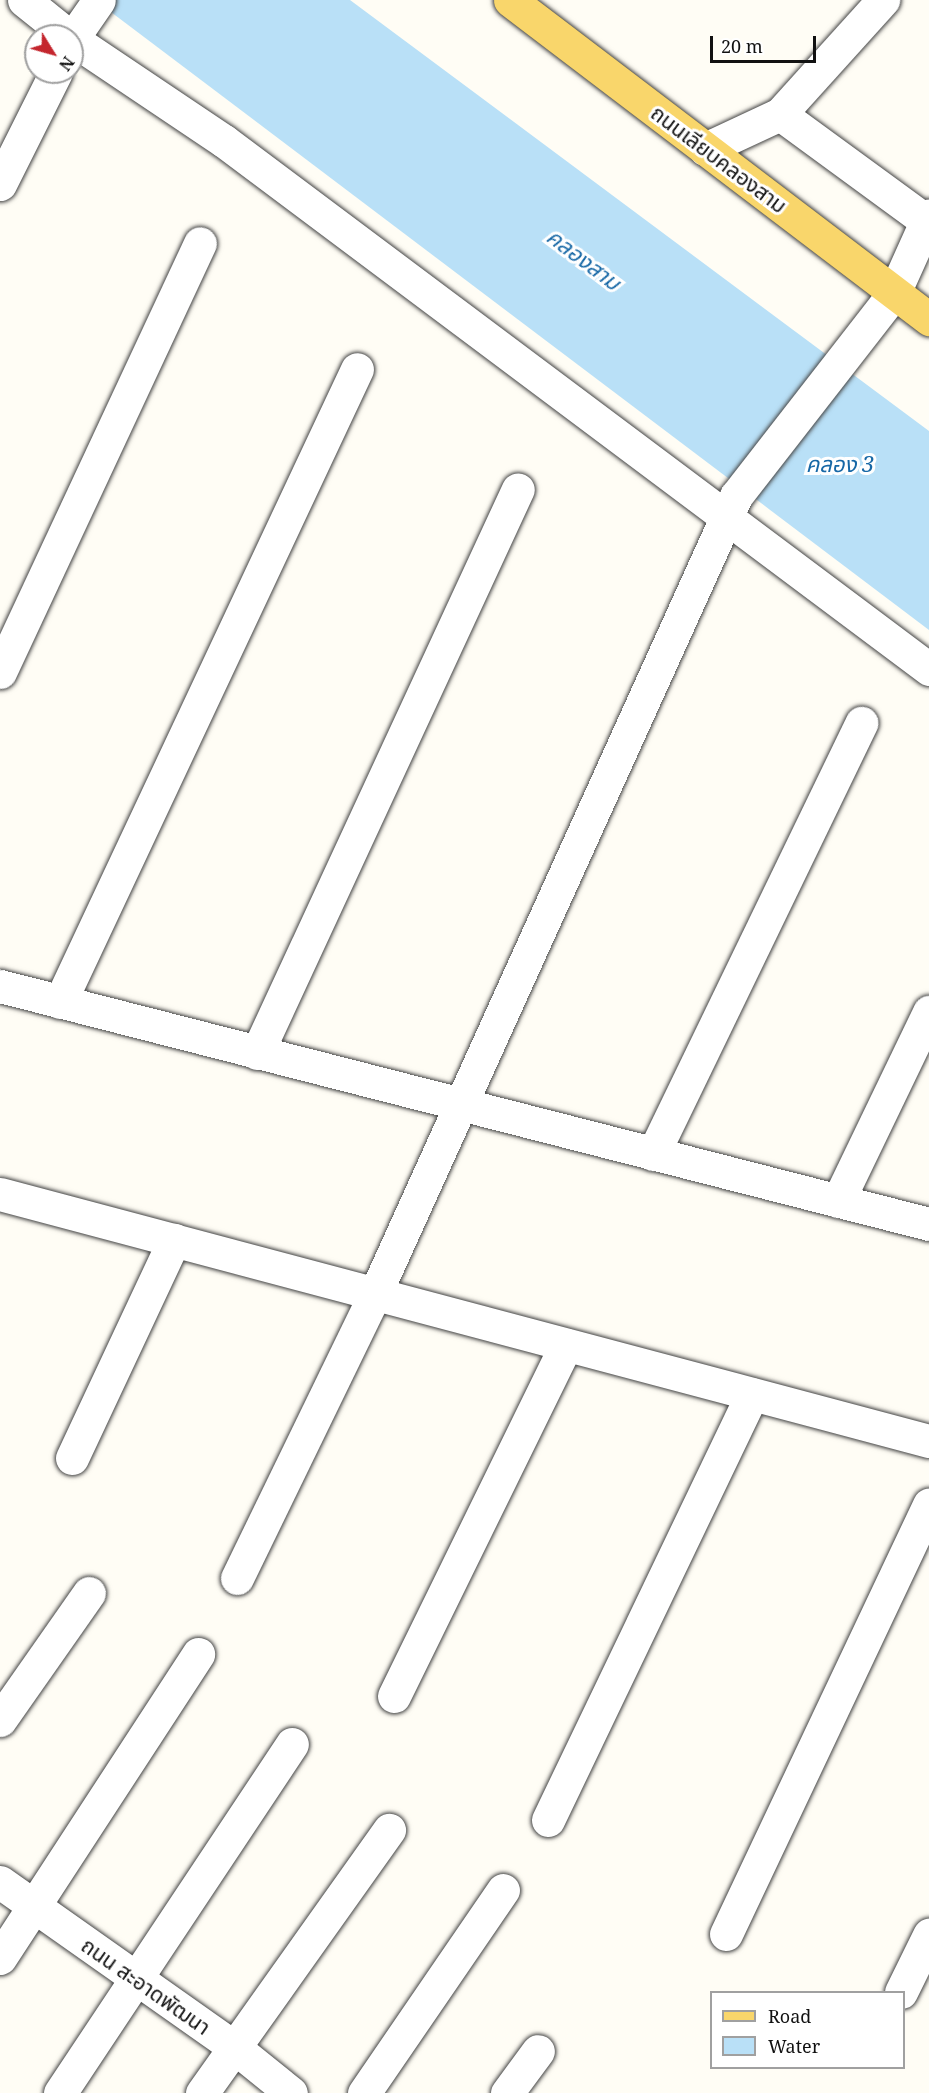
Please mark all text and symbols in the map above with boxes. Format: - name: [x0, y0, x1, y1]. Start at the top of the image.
- north arrow: [24, 24, 84, 84]
- scale bar: [713, 24, 820, 62]
- text: 20 m: [721, 34, 763, 58]
- text: N: [54, 52, 79, 75]
- street label: ถนนเลียบคลองสาม: [646, 100, 792, 218]
- water label: คลองสาม: [542, 223, 626, 295]
- water label: คลอง 3: [806, 451, 874, 477]
- street label: ถนน สะอาดพัฒนา: [77, 1932, 215, 2040]
- legend: [710, 1991, 905, 2069]
- text: Road: [768, 2004, 811, 2028]
- text: Water: [768, 2034, 820, 2058]

